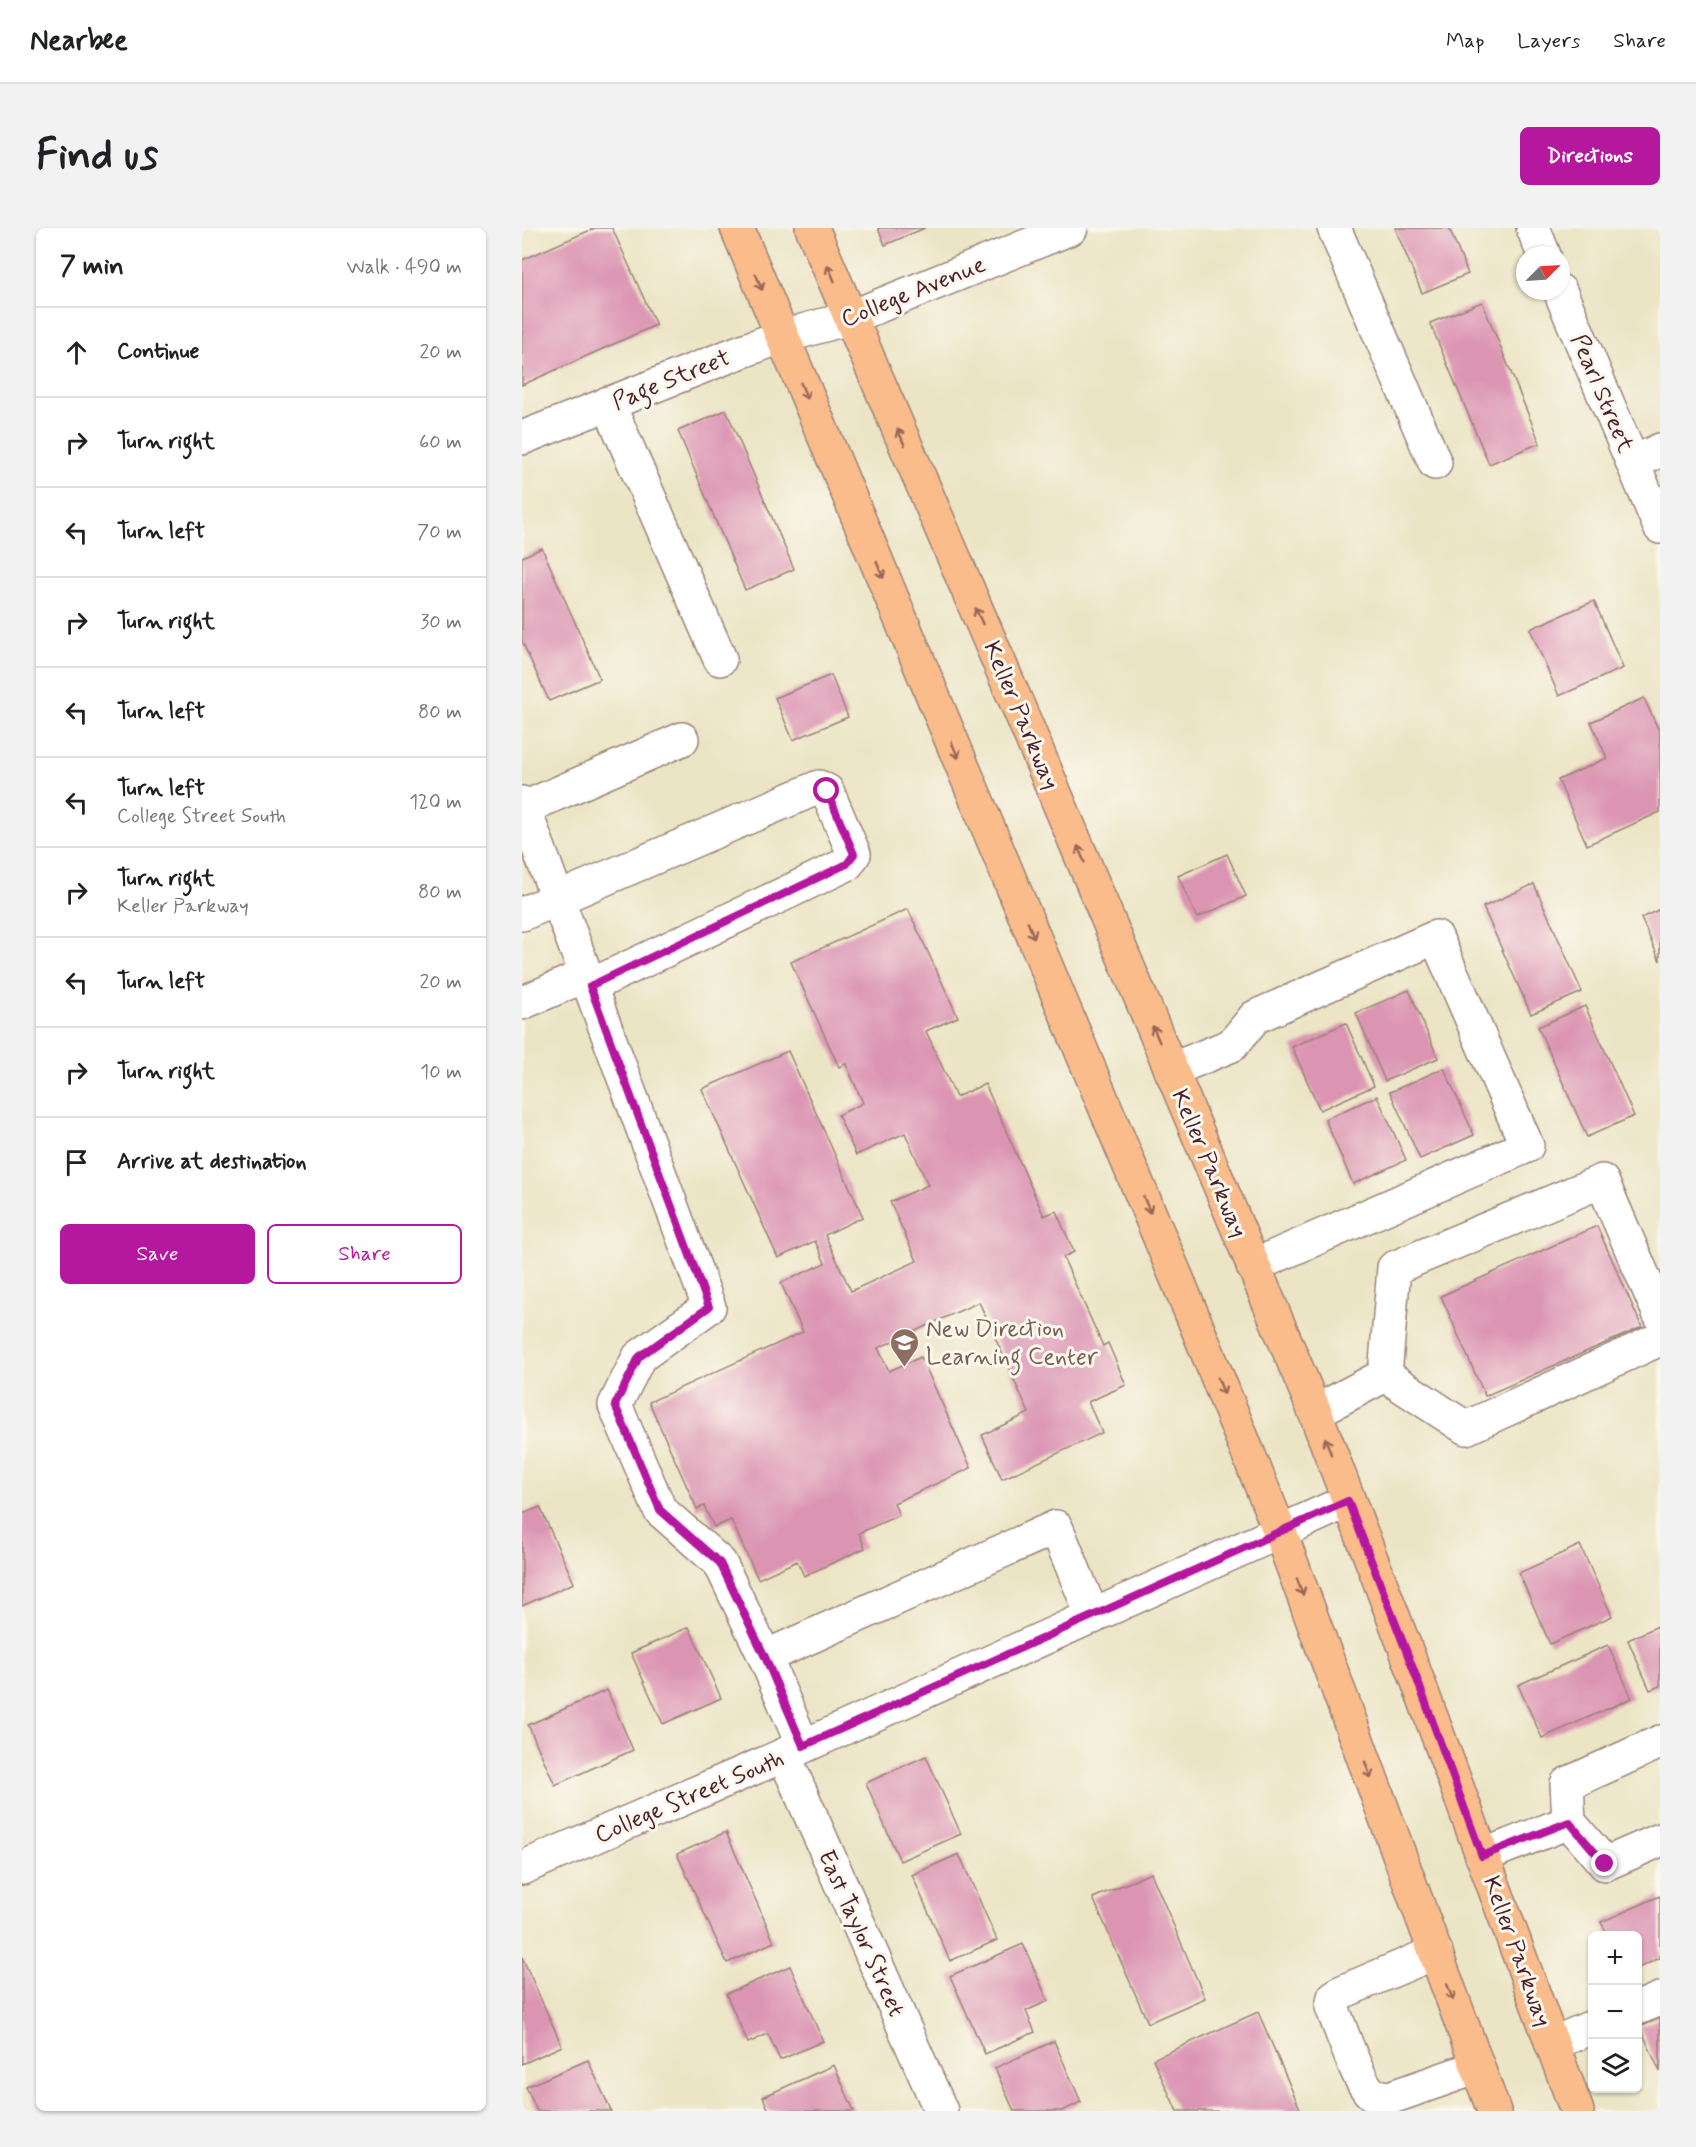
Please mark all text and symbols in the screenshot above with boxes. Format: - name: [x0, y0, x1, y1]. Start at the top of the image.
- text: Nearbee: [30, 23, 128, 60]
- text: Map: [1446, 27, 1484, 55]
- text: Layers: [1517, 27, 1580, 55]
- text: Share: [1613, 27, 1666, 55]
- button: Directions: [1520, 127, 1660, 185]
- text: Find us: [36, 129, 158, 184]
- north arrow: [1516, 246, 1570, 300]
- street label: College Avenue: [837, 249, 990, 335]
- text: 7 min: [60, 250, 124, 284]
- text: Walk · 490 m: [347, 254, 462, 281]
- one-way arrow: [824, 264, 835, 282]
- one-way arrow: [754, 272, 765, 291]
- street label: Pearl Street: [1563, 330, 1640, 458]
- icon: ahead: [60, 336, 93, 369]
- text: Continue: [117, 338, 199, 366]
- text: 20 m: [419, 339, 462, 366]
- street label: Page Street: [608, 343, 736, 421]
- one-way arrow: [799, 381, 810, 399]
- icon: right: [60, 426, 93, 459]
- text: Turn right: [117, 428, 215, 456]
- one-way arrow: [895, 428, 906, 447]
- text: 60 m: [419, 429, 462, 456]
- icon: left: [60, 516, 93, 549]
- text: Turn left: [117, 518, 205, 546]
- text: 70 m: [417, 519, 462, 546]
- one-way arrow: [874, 561, 886, 579]
- icon: right: [60, 606, 93, 639]
- one-way arrow: [973, 607, 984, 625]
- text: Turn right: [117, 608, 215, 636]
- text: 30 m: [420, 609, 462, 636]
- street label: Keller Parkway: [975, 637, 1066, 794]
- icon: left: [60, 696, 93, 729]
- text: Turn left: [117, 698, 205, 726]
- text: 80 m: [418, 699, 462, 726]
- one-way arrow: [950, 740, 961, 759]
- text: Turn left: [117, 775, 205, 803]
- route start: [813, 777, 839, 803]
- icon: left: [60, 786, 93, 819]
- text: 120 m: [409, 789, 462, 816]
- text: College Street South: [117, 803, 286, 830]
- one-way arrow: [1075, 845, 1086, 864]
- text: Turn right: [117, 865, 215, 893]
- icon: right: [60, 876, 93, 909]
- text: 80 m: [418, 879, 462, 906]
- text: Keller Parkway: [117, 893, 249, 920]
- one-way arrow: [1026, 920, 1037, 938]
- icon: left: [60, 966, 93, 999]
- text: Turn left: [117, 968, 205, 996]
- text: 20 m: [419, 969, 462, 996]
- one-way arrow: [1150, 1025, 1161, 1043]
- icon: right: [60, 1056, 93, 1089]
- text: Turn right: [117, 1058, 215, 1086]
- text: 10 m: [420, 1059, 462, 1086]
- street label: Keller Parkway: [1163, 1085, 1254, 1242]
- icon: arrive: [60, 1146, 93, 1179]
- text: Arrive at destination: [117, 1148, 307, 1176]
- one-way arrow: [1142, 1196, 1153, 1214]
- button: Save: [60, 1224, 255, 1284]
- button: Share: [267, 1224, 462, 1284]
- place label: New Direction Learning Center: [926, 1314, 1099, 1376]
- school or university icon: New Direction Learning Center: [889, 1326, 921, 1368]
- one-way arrow: [1216, 1376, 1227, 1394]
- one-way arrow: [1321, 1438, 1332, 1456]
- one-way arrow: [1296, 1577, 1307, 1596]
- street label: College Street South: [590, 1744, 789, 1851]
- one-way arrow: [1363, 1760, 1374, 1779]
- street label: East Taylor Street: [810, 1845, 911, 2022]
- route end: [1591, 1850, 1617, 1876]
- street label: Keller Parkway: [1475, 1872, 1558, 2031]
- map controls: [1588, 1931, 1642, 2093]
- button: +: [1588, 1931, 1642, 1985]
- one-way arrow: [1446, 1982, 1457, 2001]
- button: −: [1588, 1985, 1642, 2039]
- button: layers: [1588, 2039, 1642, 2093]

